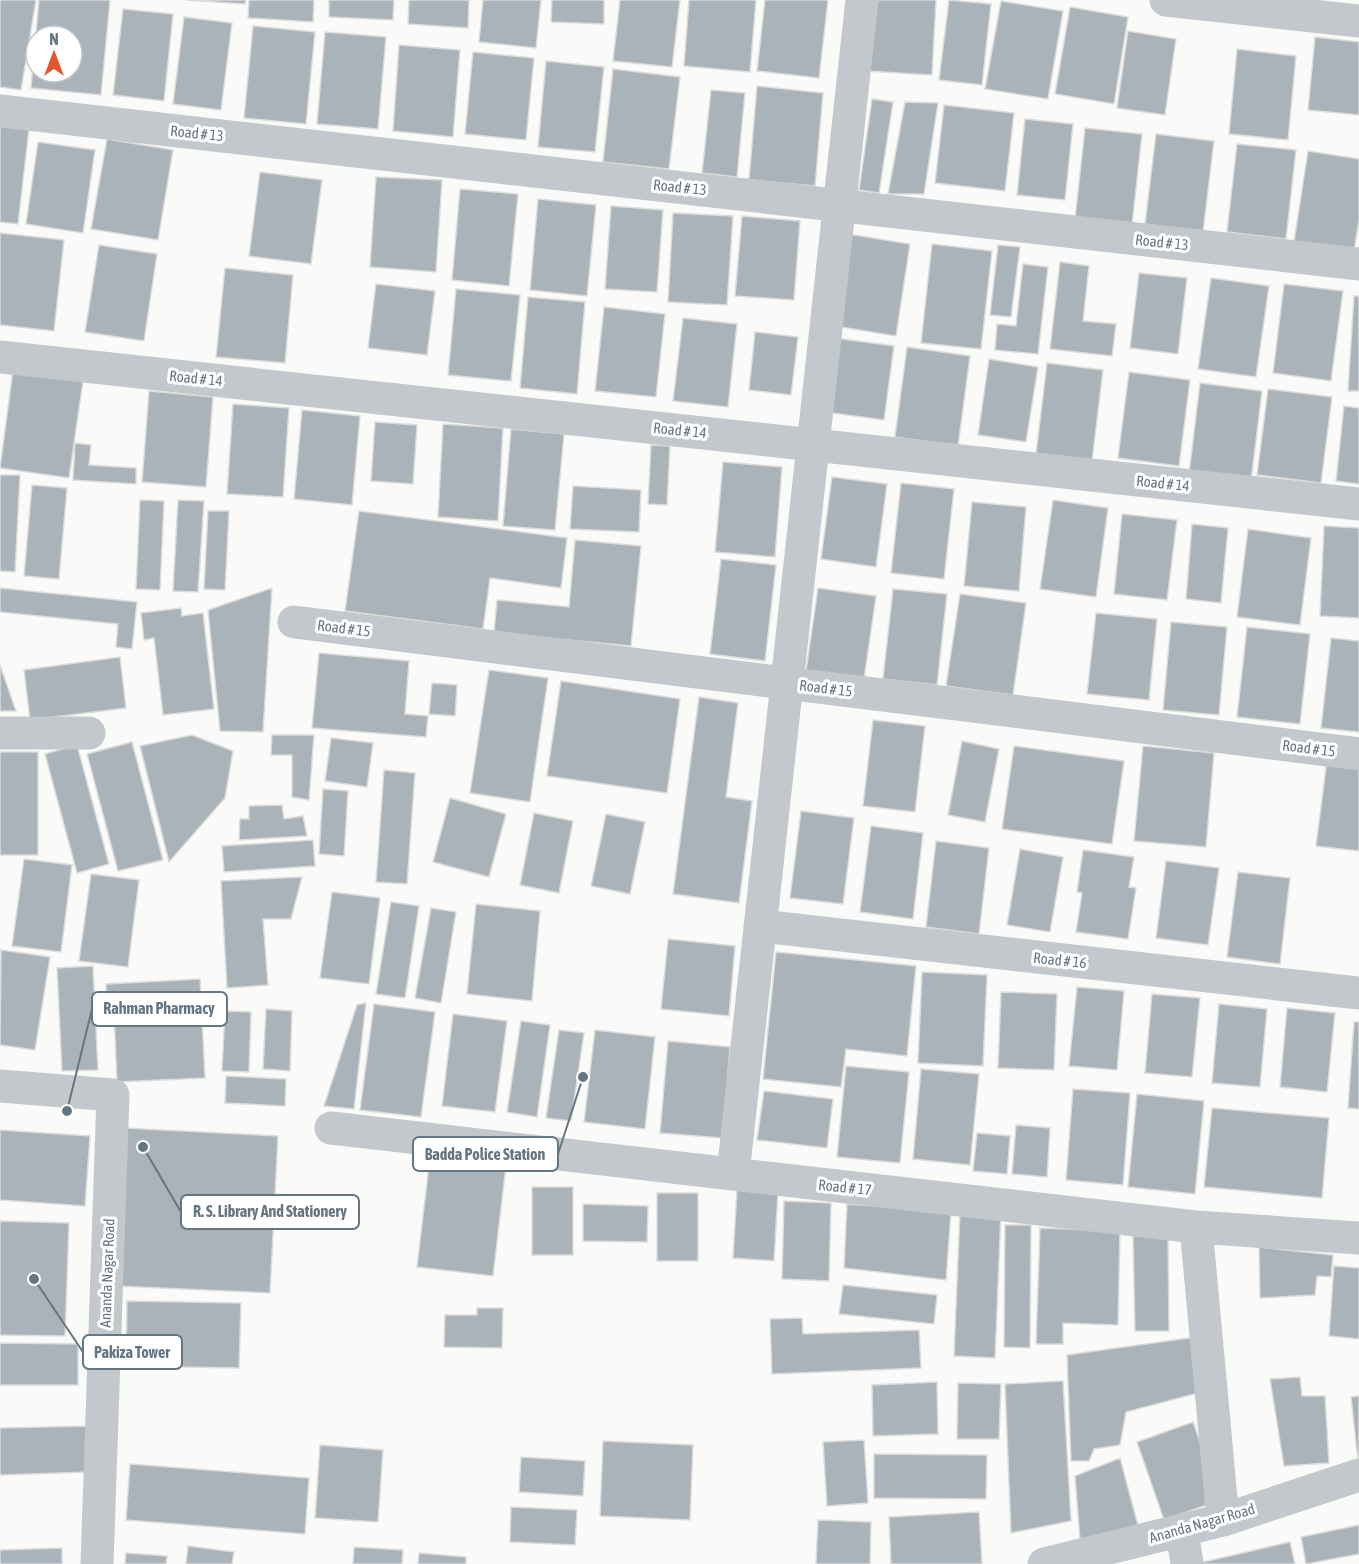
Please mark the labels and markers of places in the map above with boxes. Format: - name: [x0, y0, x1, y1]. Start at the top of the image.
- callout: Rahman Pharmacy: [92, 992, 227, 1026]
- callout: Badda Police Station: [413, 1137, 558, 1171]
- callout: R. S. Library And Stationery: [181, 1195, 359, 1229]
- callout: Pakiza Tower: [83, 1335, 182, 1369]

